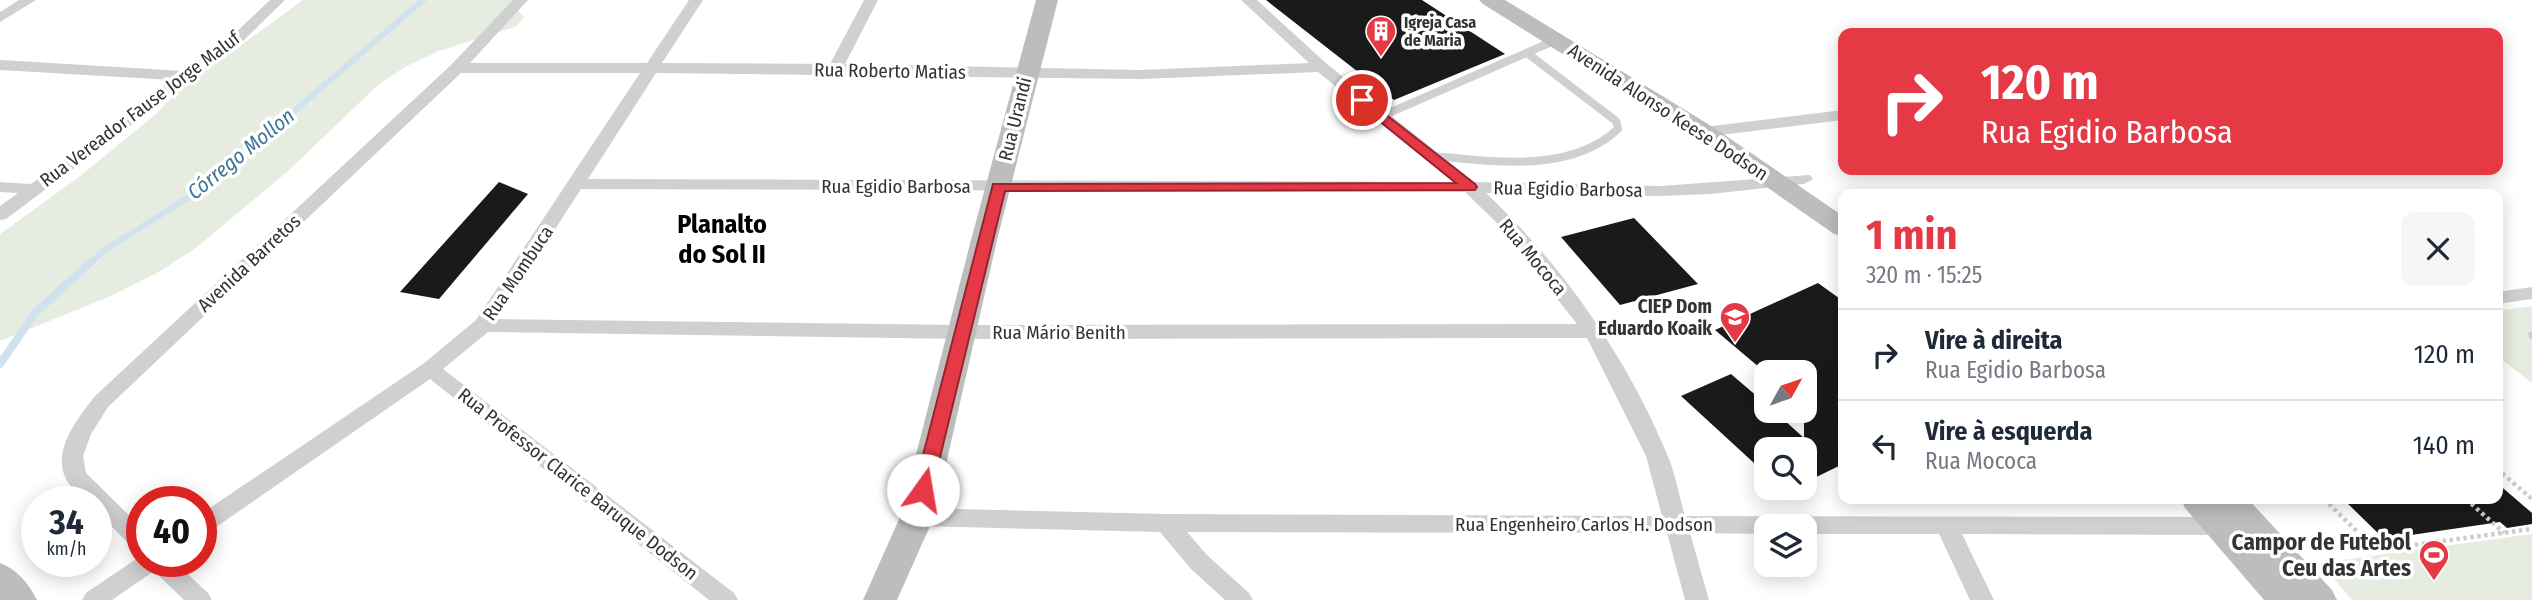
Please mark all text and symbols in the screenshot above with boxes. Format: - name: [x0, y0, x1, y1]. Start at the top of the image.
- place label: Igreja Casa de Maria: [1404, 13, 1476, 50]
- building icon: Igreja Casa de Maria: [1364, 14, 1398, 58]
- street label: Rua Vereador Fause Jorge Maluf: [35, 26, 245, 192]
- street label: Avenida Alonso Keese Dodson: [1564, 39, 1772, 185]
- text: 120 m: [1981, 53, 2099, 112]
- icon: right: [1866, 56, 1957, 147]
- street label: Rua Roberto Matias: [814, 58, 966, 84]
- pin: [1332, 70, 1392, 130]
- street label: Rua Urandi: [993, 75, 1037, 163]
- icon: arrive: [1343, 81, 1381, 119]
- water label: Córrego Mollon: [182, 103, 300, 205]
- text: Rua Egidio Barbosa: [1981, 113, 2233, 151]
- street label: Rua Egidio Barbosa: [821, 175, 971, 198]
- street label: Rua Egidio Barbosa: [1493, 176, 1643, 202]
- street label: Avenida Barretos: [193, 209, 305, 317]
- district label: Planalto do Sol II: [677, 209, 767, 270]
- text: 1 min: [1866, 210, 1957, 260]
- button: close: [2401, 212, 2475, 286]
- street label: Rua Mococa: [1494, 214, 1572, 300]
- street label: Rua Mombuca: [478, 221, 558, 325]
- text: 320 m · 15:25: [1866, 261, 1982, 289]
- place label: CIEP Dom Eduardo Koaik: [1598, 295, 1712, 340]
- school or university icon: CIEP Dom Eduardo Koaik: [1718, 300, 1752, 344]
- street label: Rua Mário Benith: [992, 321, 1126, 344]
- text: Vire à direita: [1925, 325, 2063, 356]
- icon: right: [1866, 336, 1904, 374]
- text: 120 m: [2414, 339, 2475, 370]
- text: Rua Egidio Barbosa: [1925, 356, 2106, 384]
- north arrow: [1754, 360, 1816, 424]
- map controls: [1754, 360, 1817, 577]
- street label: Rua Professor Clarice Baruque Dodson: [453, 383, 703, 585]
- text: Vire à esquerda: [1925, 416, 2092, 447]
- icon: left: [1866, 427, 1904, 465]
- text: 140 m: [2413, 430, 2475, 461]
- button: search: [1754, 437, 1817, 500]
- text: Rua Mococa: [1925, 447, 2037, 475]
- position arrow: [886, 453, 960, 527]
- speed limit sign: 40: [126, 486, 217, 577]
- text: 34: [49, 501, 84, 543]
- street label: Rua Engenheiro Carlos H. Dodson: [1455, 513, 1713, 536]
- button: layers: [1754, 514, 1817, 577]
- place label: Campor de Futebol Ceu das Artes: [2232, 528, 2412, 582]
- text: km/h: [46, 538, 87, 560]
- sports icon: Campor de Futebol Ceu das Artes: [2417, 538, 2451, 582]

